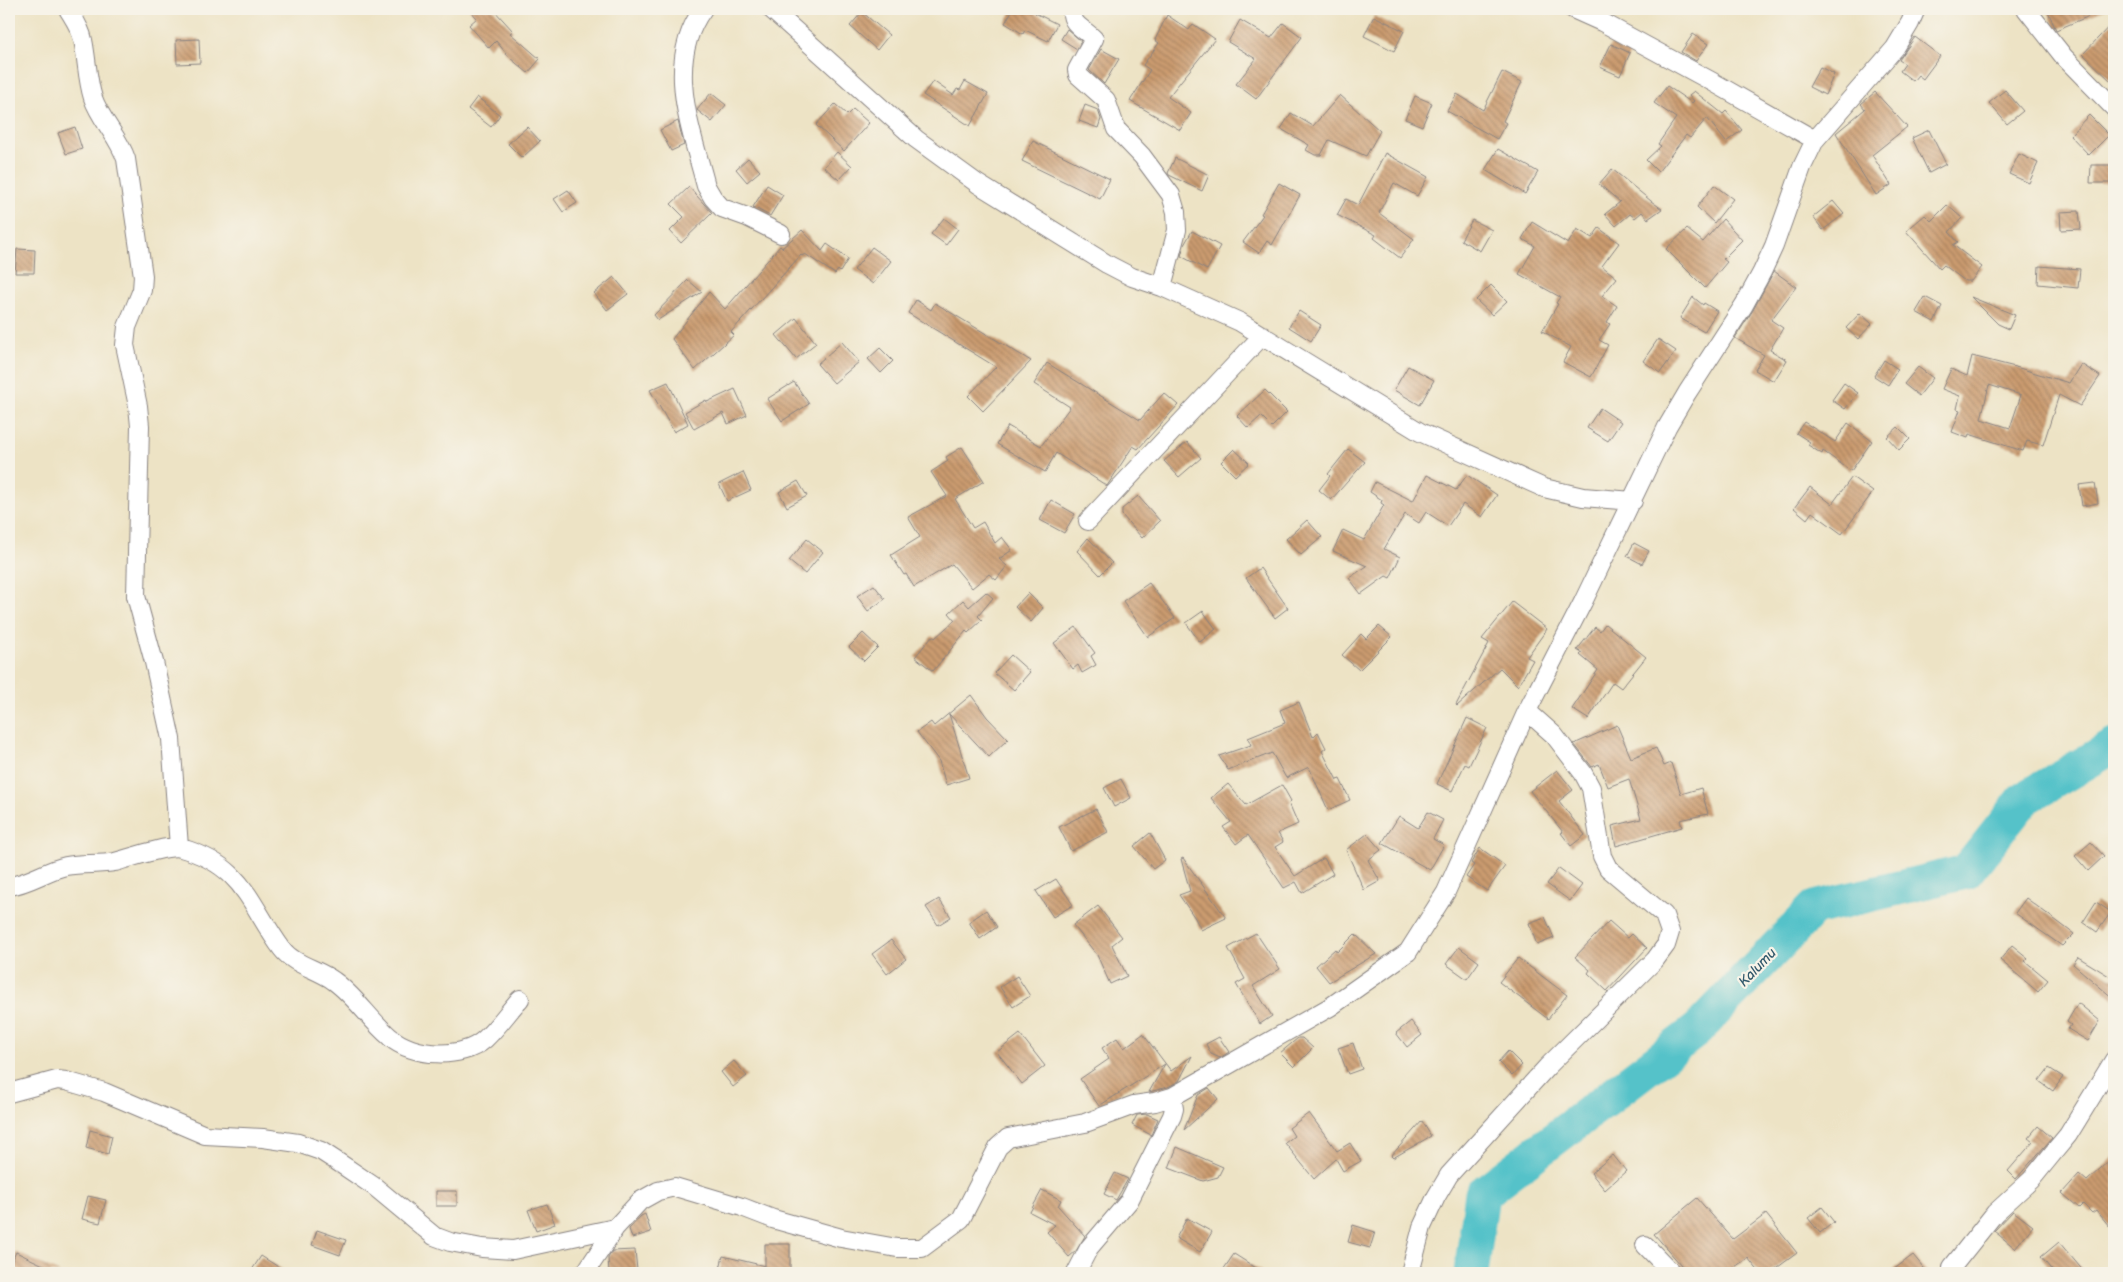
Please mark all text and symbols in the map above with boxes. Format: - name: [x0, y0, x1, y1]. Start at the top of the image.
- water label: Kalumu: [1735, 944, 1780, 990]

